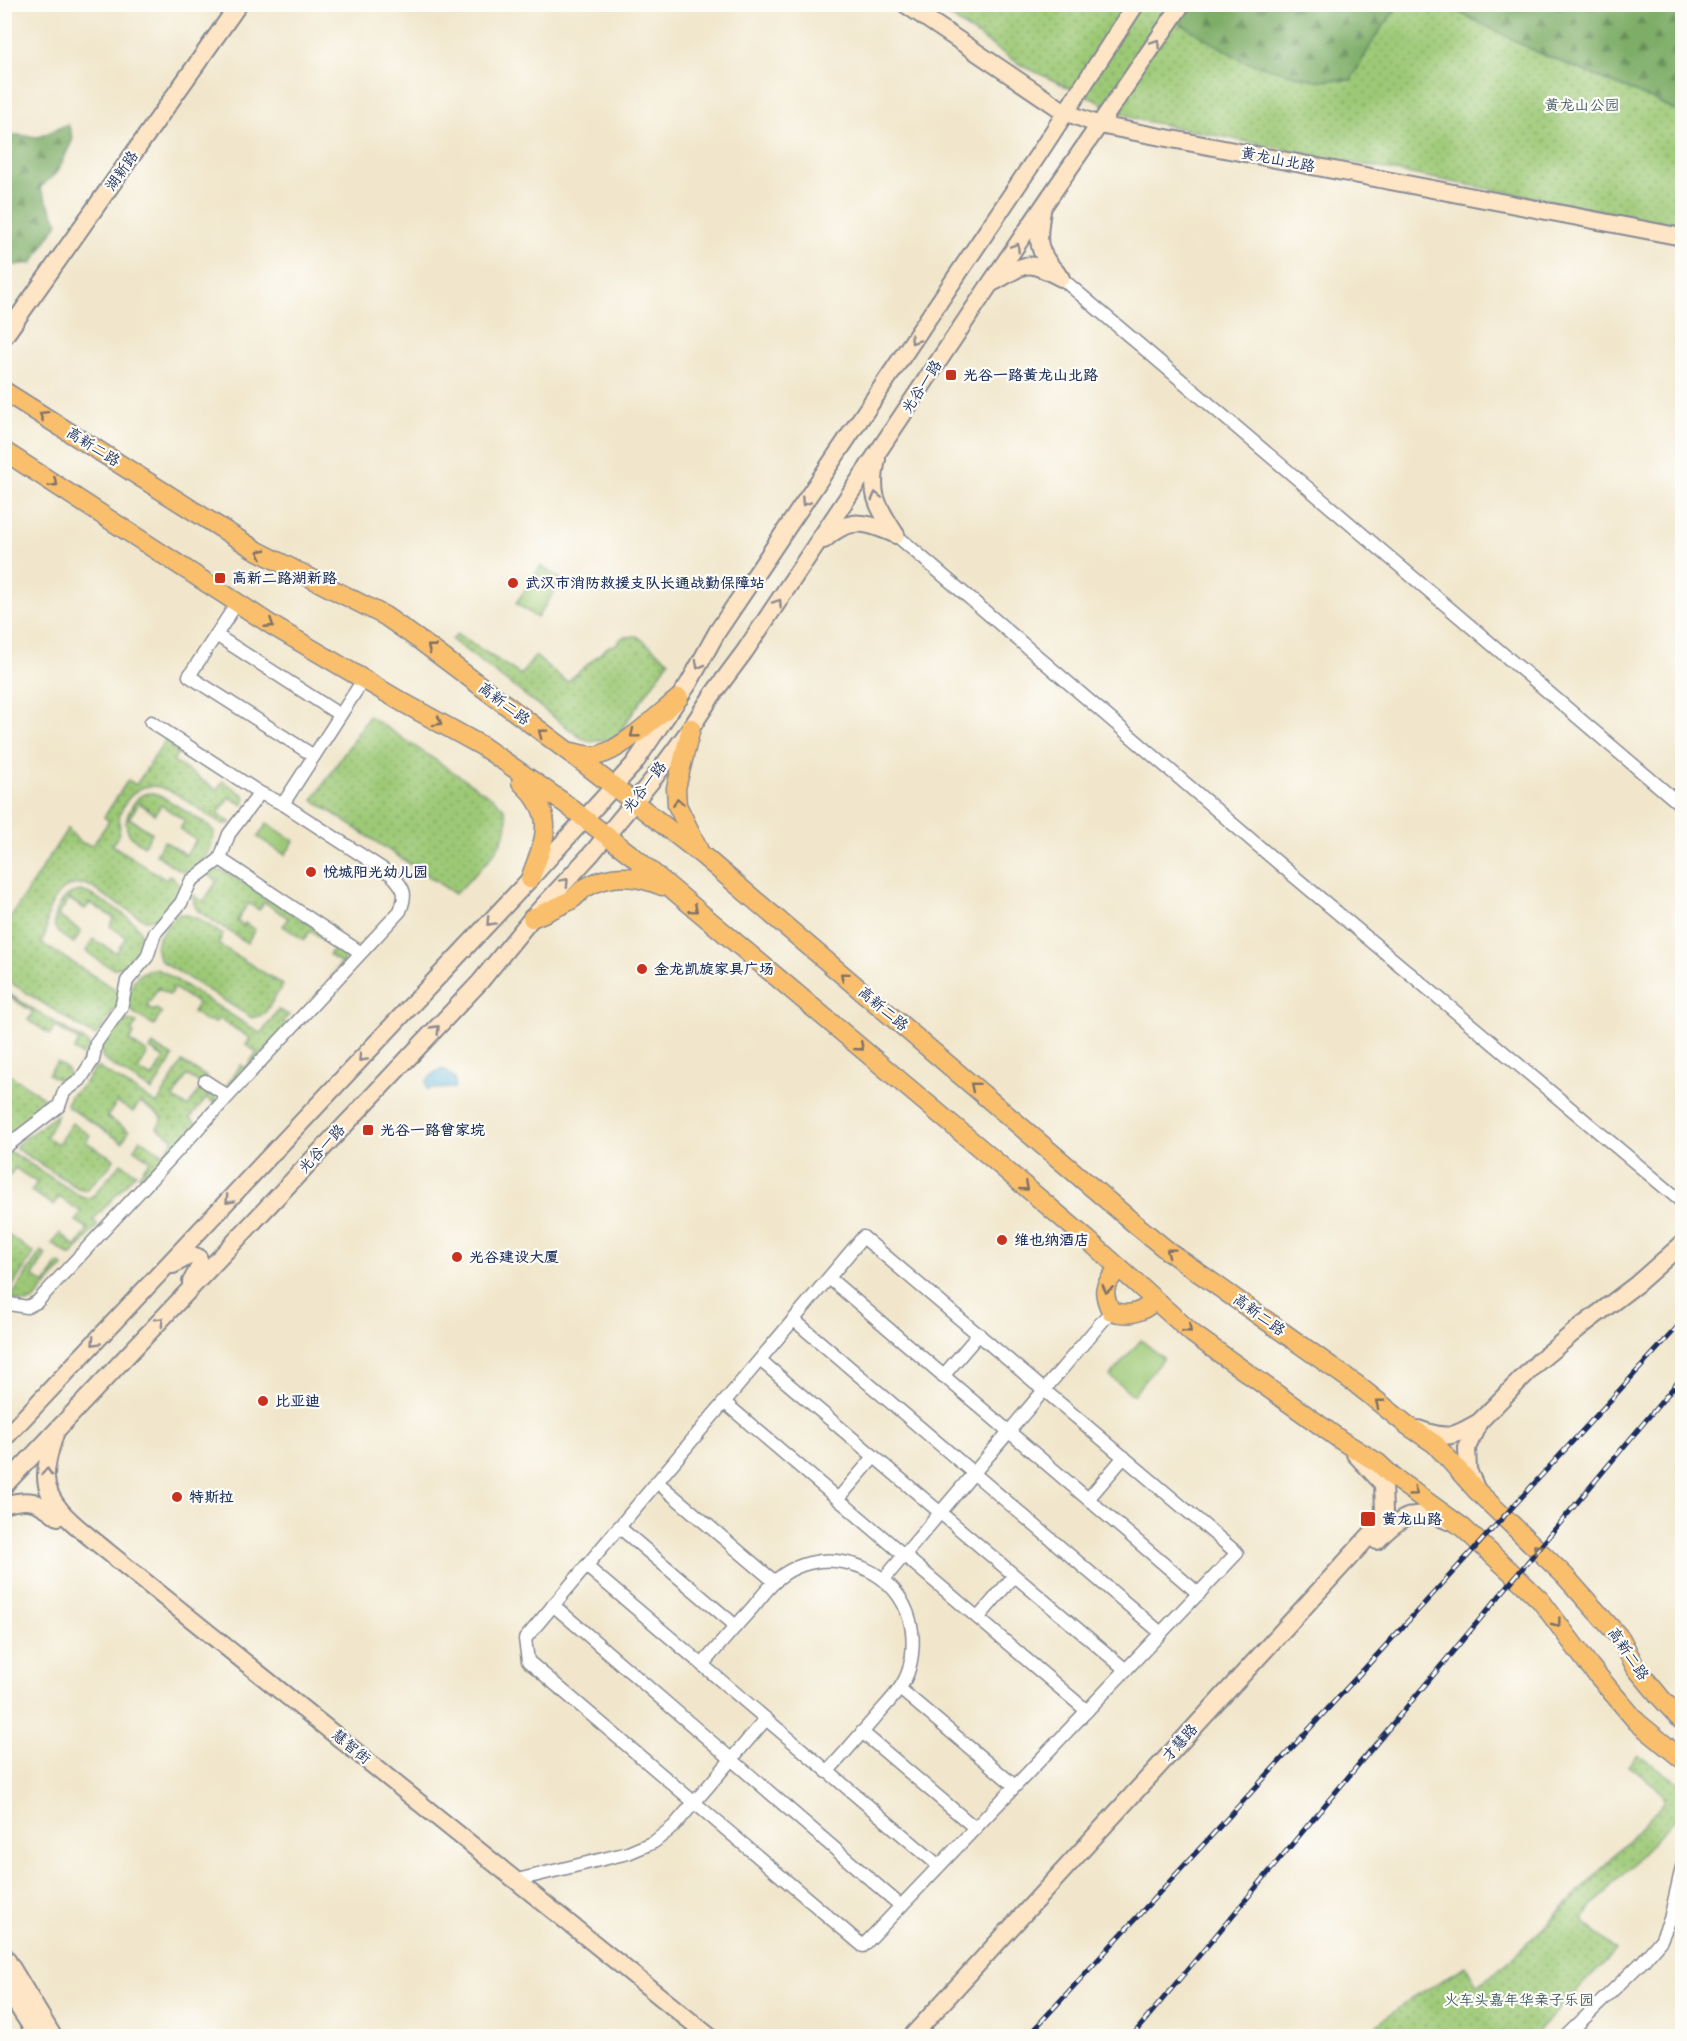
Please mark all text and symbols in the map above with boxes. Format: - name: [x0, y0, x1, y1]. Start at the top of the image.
- one-way arrow: [1149, 39, 1160, 50]
- park label: 黄龙山公园: [1544, 96, 1620, 115]
- street label: 黄龙山北路: [1239, 144, 1317, 176]
- street label: 湖新路: [101, 147, 143, 195]
- one-way arrow: [1008, 243, 1020, 253]
- one-way arrow: [909, 334, 921, 344]
- street label: 光谷一路: [898, 357, 946, 417]
- place label: 光谷一路黄龙山北路: [963, 366, 1098, 385]
- marker: 光谷一路黄龙山北路: [944, 368, 958, 382]
- one-way arrow: [39, 411, 50, 422]
- street label: 高新二路: [63, 423, 123, 471]
- one-way arrow: [48, 475, 58, 487]
- one-way arrow: [871, 491, 883, 502]
- one-way arrow: [801, 495, 812, 506]
- one-way arrow: [257, 549, 267, 560]
- place label: 高新二路湖新路: [232, 569, 337, 588]
- marker: 高新二路湖新路: [213, 571, 227, 585]
- place label: 武汉市消防救援支队长通战勤保障站: [525, 574, 765, 593]
- marker: 武汉市消防救援支队长通战勤保障站: [506, 576, 520, 590]
- one-way arrow: [770, 598, 781, 609]
- one-way arrow: [263, 617, 274, 628]
- one-way arrow: [426, 645, 437, 656]
- one-way arrow: [695, 659, 706, 669]
- street label: 高新二路: [474, 678, 534, 730]
- one-way arrow: [432, 715, 442, 726]
- one-way arrow: [629, 727, 640, 738]
- one-way arrow: [538, 730, 549, 741]
- street label: 光谷一路: [619, 758, 671, 816]
- one-way arrow: [672, 797, 685, 807]
- place label: 悦城阳光幼儿园: [323, 863, 428, 882]
- marker: 悦城阳光幼儿园: [304, 865, 318, 879]
- one-way arrow: [558, 879, 569, 889]
- one-way arrow: [687, 902, 698, 913]
- one-way arrow: [486, 915, 497, 925]
- place label: 金龙凯旋家具广场: [654, 960, 774, 979]
- marker: 金龙凯旋家具广场: [635, 962, 649, 976]
- one-way arrow: [840, 972, 851, 983]
- street label: 高新二路: [854, 982, 912, 1036]
- one-way arrow: [429, 1025, 440, 1036]
- one-way arrow: [853, 1040, 864, 1051]
- one-way arrow: [358, 1051, 369, 1061]
- one-way arrow: [970, 1082, 981, 1093]
- street label: 光谷一路: [295, 1121, 349, 1177]
- place label: 光谷一路曾家垸: [380, 1121, 485, 1140]
- marker: 光谷一路曾家垸: [361, 1123, 375, 1137]
- one-way arrow: [1018, 1180, 1029, 1191]
- one-way arrow: [225, 1193, 236, 1204]
- place label: 维也纳酒店: [1014, 1231, 1089, 1250]
- marker: 维也纳酒店: [995, 1233, 1009, 1247]
- place label: 光谷建设大厦: [469, 1248, 559, 1267]
- one-way arrow: [1165, 1248, 1176, 1259]
- marker: 光谷建设大厦: [450, 1250, 464, 1264]
- one-way arrow: [1101, 1283, 1114, 1293]
- street label: 高新二路: [1229, 1290, 1289, 1340]
- one-way arrow: [152, 1317, 163, 1328]
- one-way arrow: [1181, 1322, 1192, 1333]
- one-way arrow: [91, 1335, 102, 1345]
- place label: 比亚迪: [275, 1392, 320, 1411]
- marker: 比亚迪: [256, 1394, 270, 1408]
- one-way arrow: [1375, 1399, 1386, 1410]
- one-way arrow: [41, 1468, 53, 1477]
- one-way arrow: [1407, 1485, 1418, 1496]
- place label: 特斯拉: [189, 1488, 234, 1507]
- marker: 特斯拉: [170, 1490, 184, 1504]
- marker: 黄龙山路: [1359, 1510, 1377, 1528]
- place label: 黄龙山路: [1382, 1510, 1442, 1529]
- one-way arrow: [1534, 1545, 1545, 1556]
- one-way arrow: [1550, 1617, 1561, 1628]
- street label: 高新二路: [1603, 1624, 1653, 1684]
- street label: 才慧路: [1158, 1720, 1202, 1766]
- street label: 慧智街: [328, 1725, 374, 1769]
- park label: 火车头嘉年华亲子乐园: [1444, 1991, 1594, 2010]

